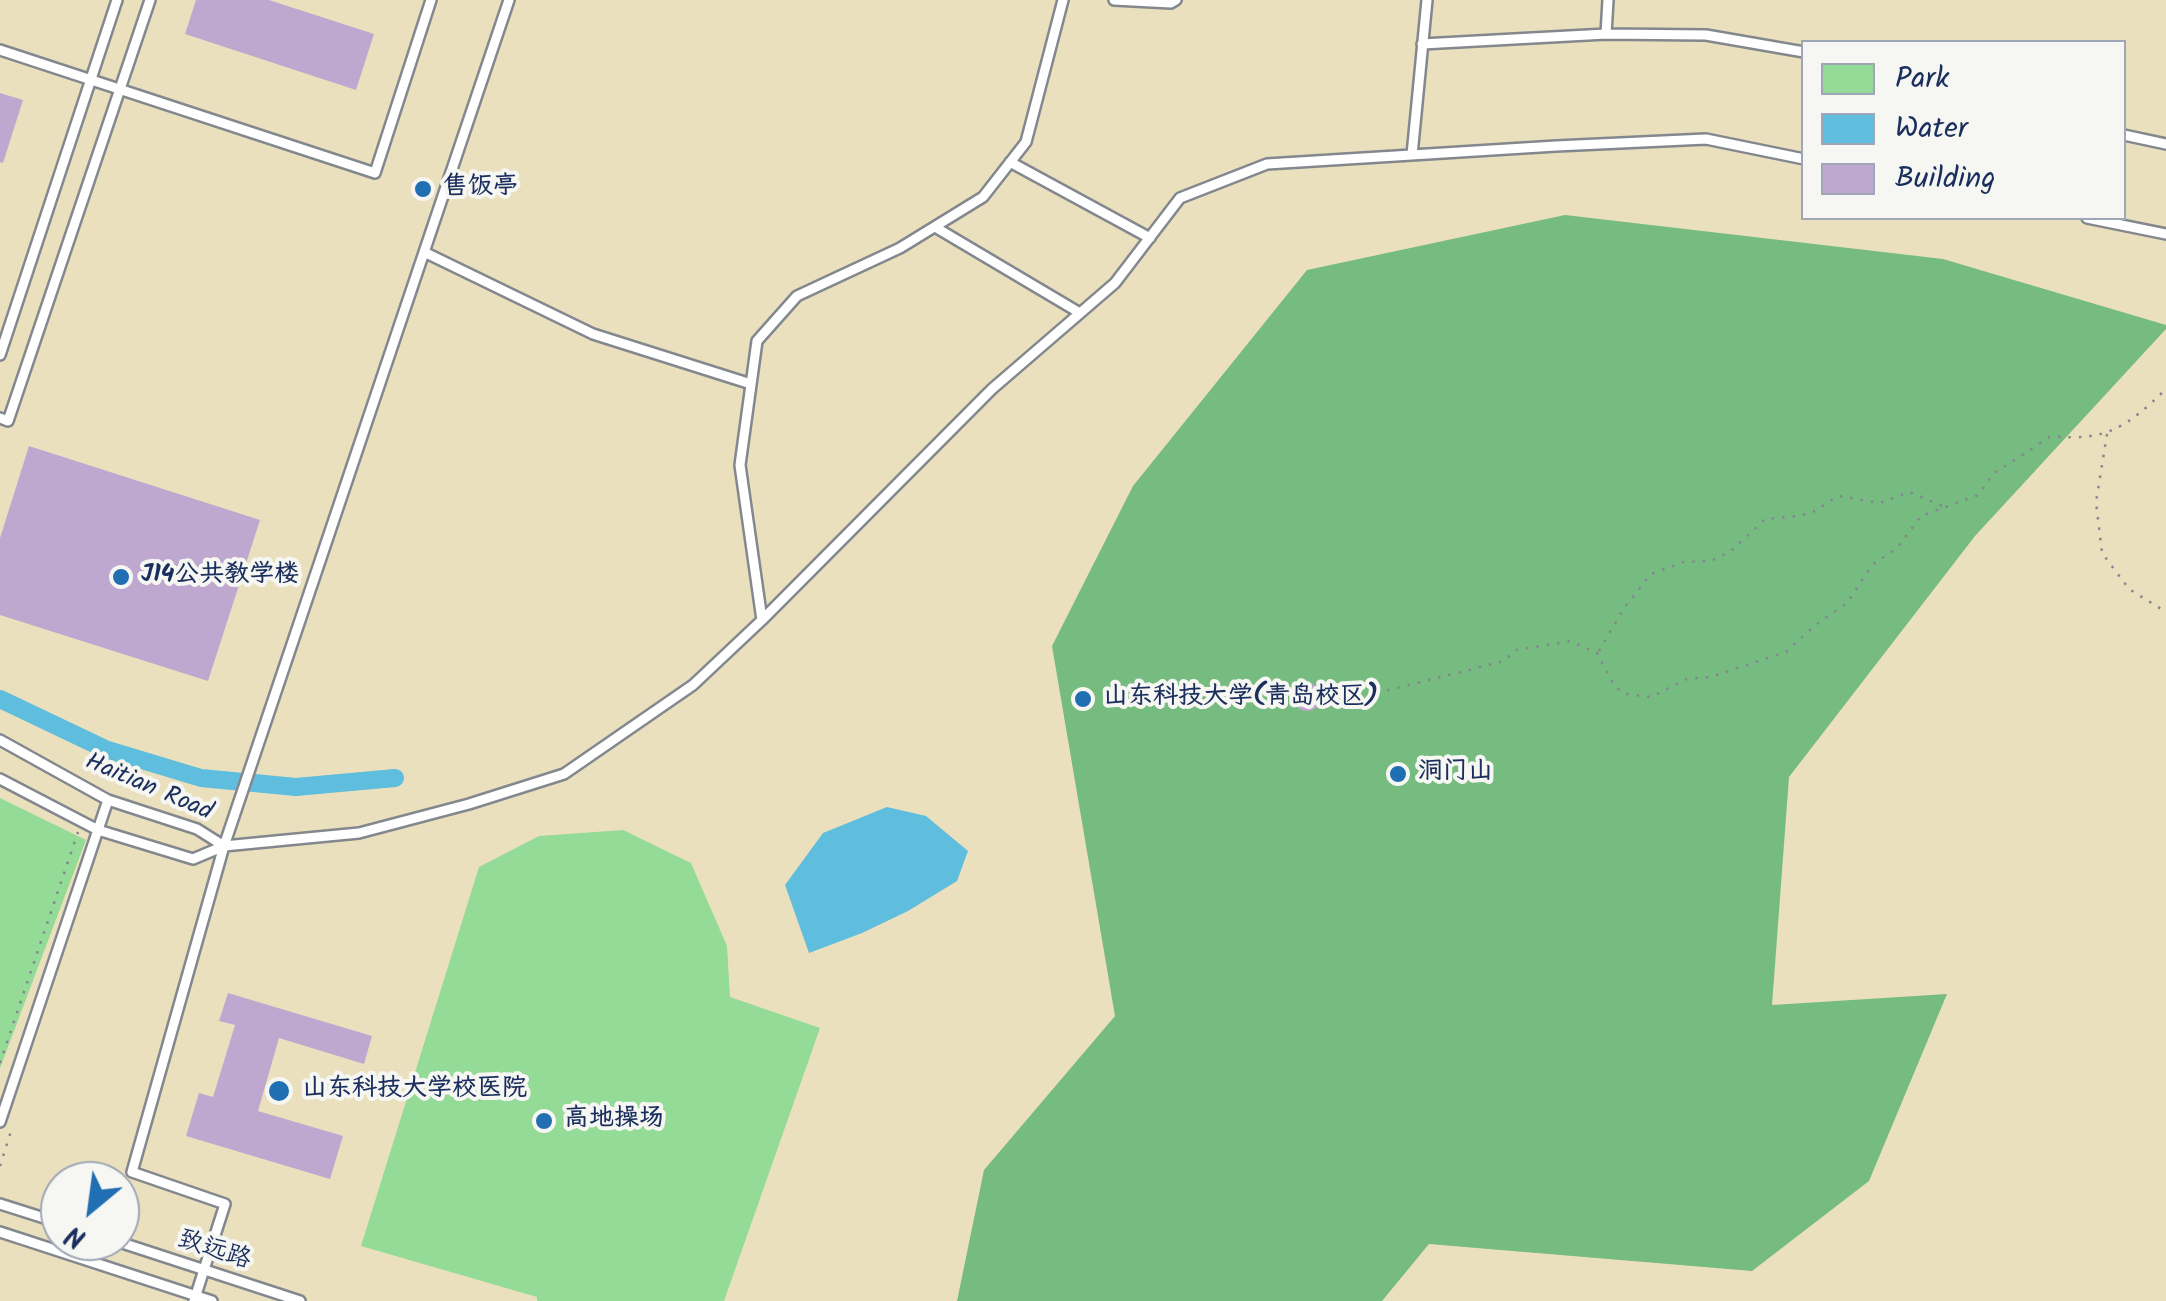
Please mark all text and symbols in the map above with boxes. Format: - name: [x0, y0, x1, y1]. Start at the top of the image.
- legend: [1801, 40, 2126, 220]
- text: Park: [1895, 55, 1949, 103]
- text: Water: [1895, 105, 1968, 153]
- text: Building: [1895, 155, 1995, 203]
- place label: 售饭亭: [443, 174, 518, 204]
- marker: 售饭亭: [412, 178, 434, 200]
- place label: J14公共教学楼: [141, 562, 299, 592]
- marker: J14公共教学楼: [110, 566, 132, 588]
- place label: 山东科技大学(青岛校区): [1103, 684, 1378, 714]
- marker: 山东科技大学(青岛校区): [1072, 688, 1094, 710]
- street label: Haitian Road: [80, 749, 216, 829]
- place label: 洞门山: [1418, 759, 1493, 789]
- marker: 洞门山: [1387, 763, 1409, 785]
- place label: 山东科技大学校医院: [302, 1076, 527, 1106]
- marker: 山东科技大学校医院: [266, 1078, 292, 1104]
- place label: 高地操场: [564, 1106, 664, 1136]
- marker: 高地操场: [533, 1110, 555, 1132]
- north arrow: [40, 1161, 140, 1261]
- text: N: [58, 1212, 95, 1260]
- street label: 致远路: [174, 1226, 254, 1278]

